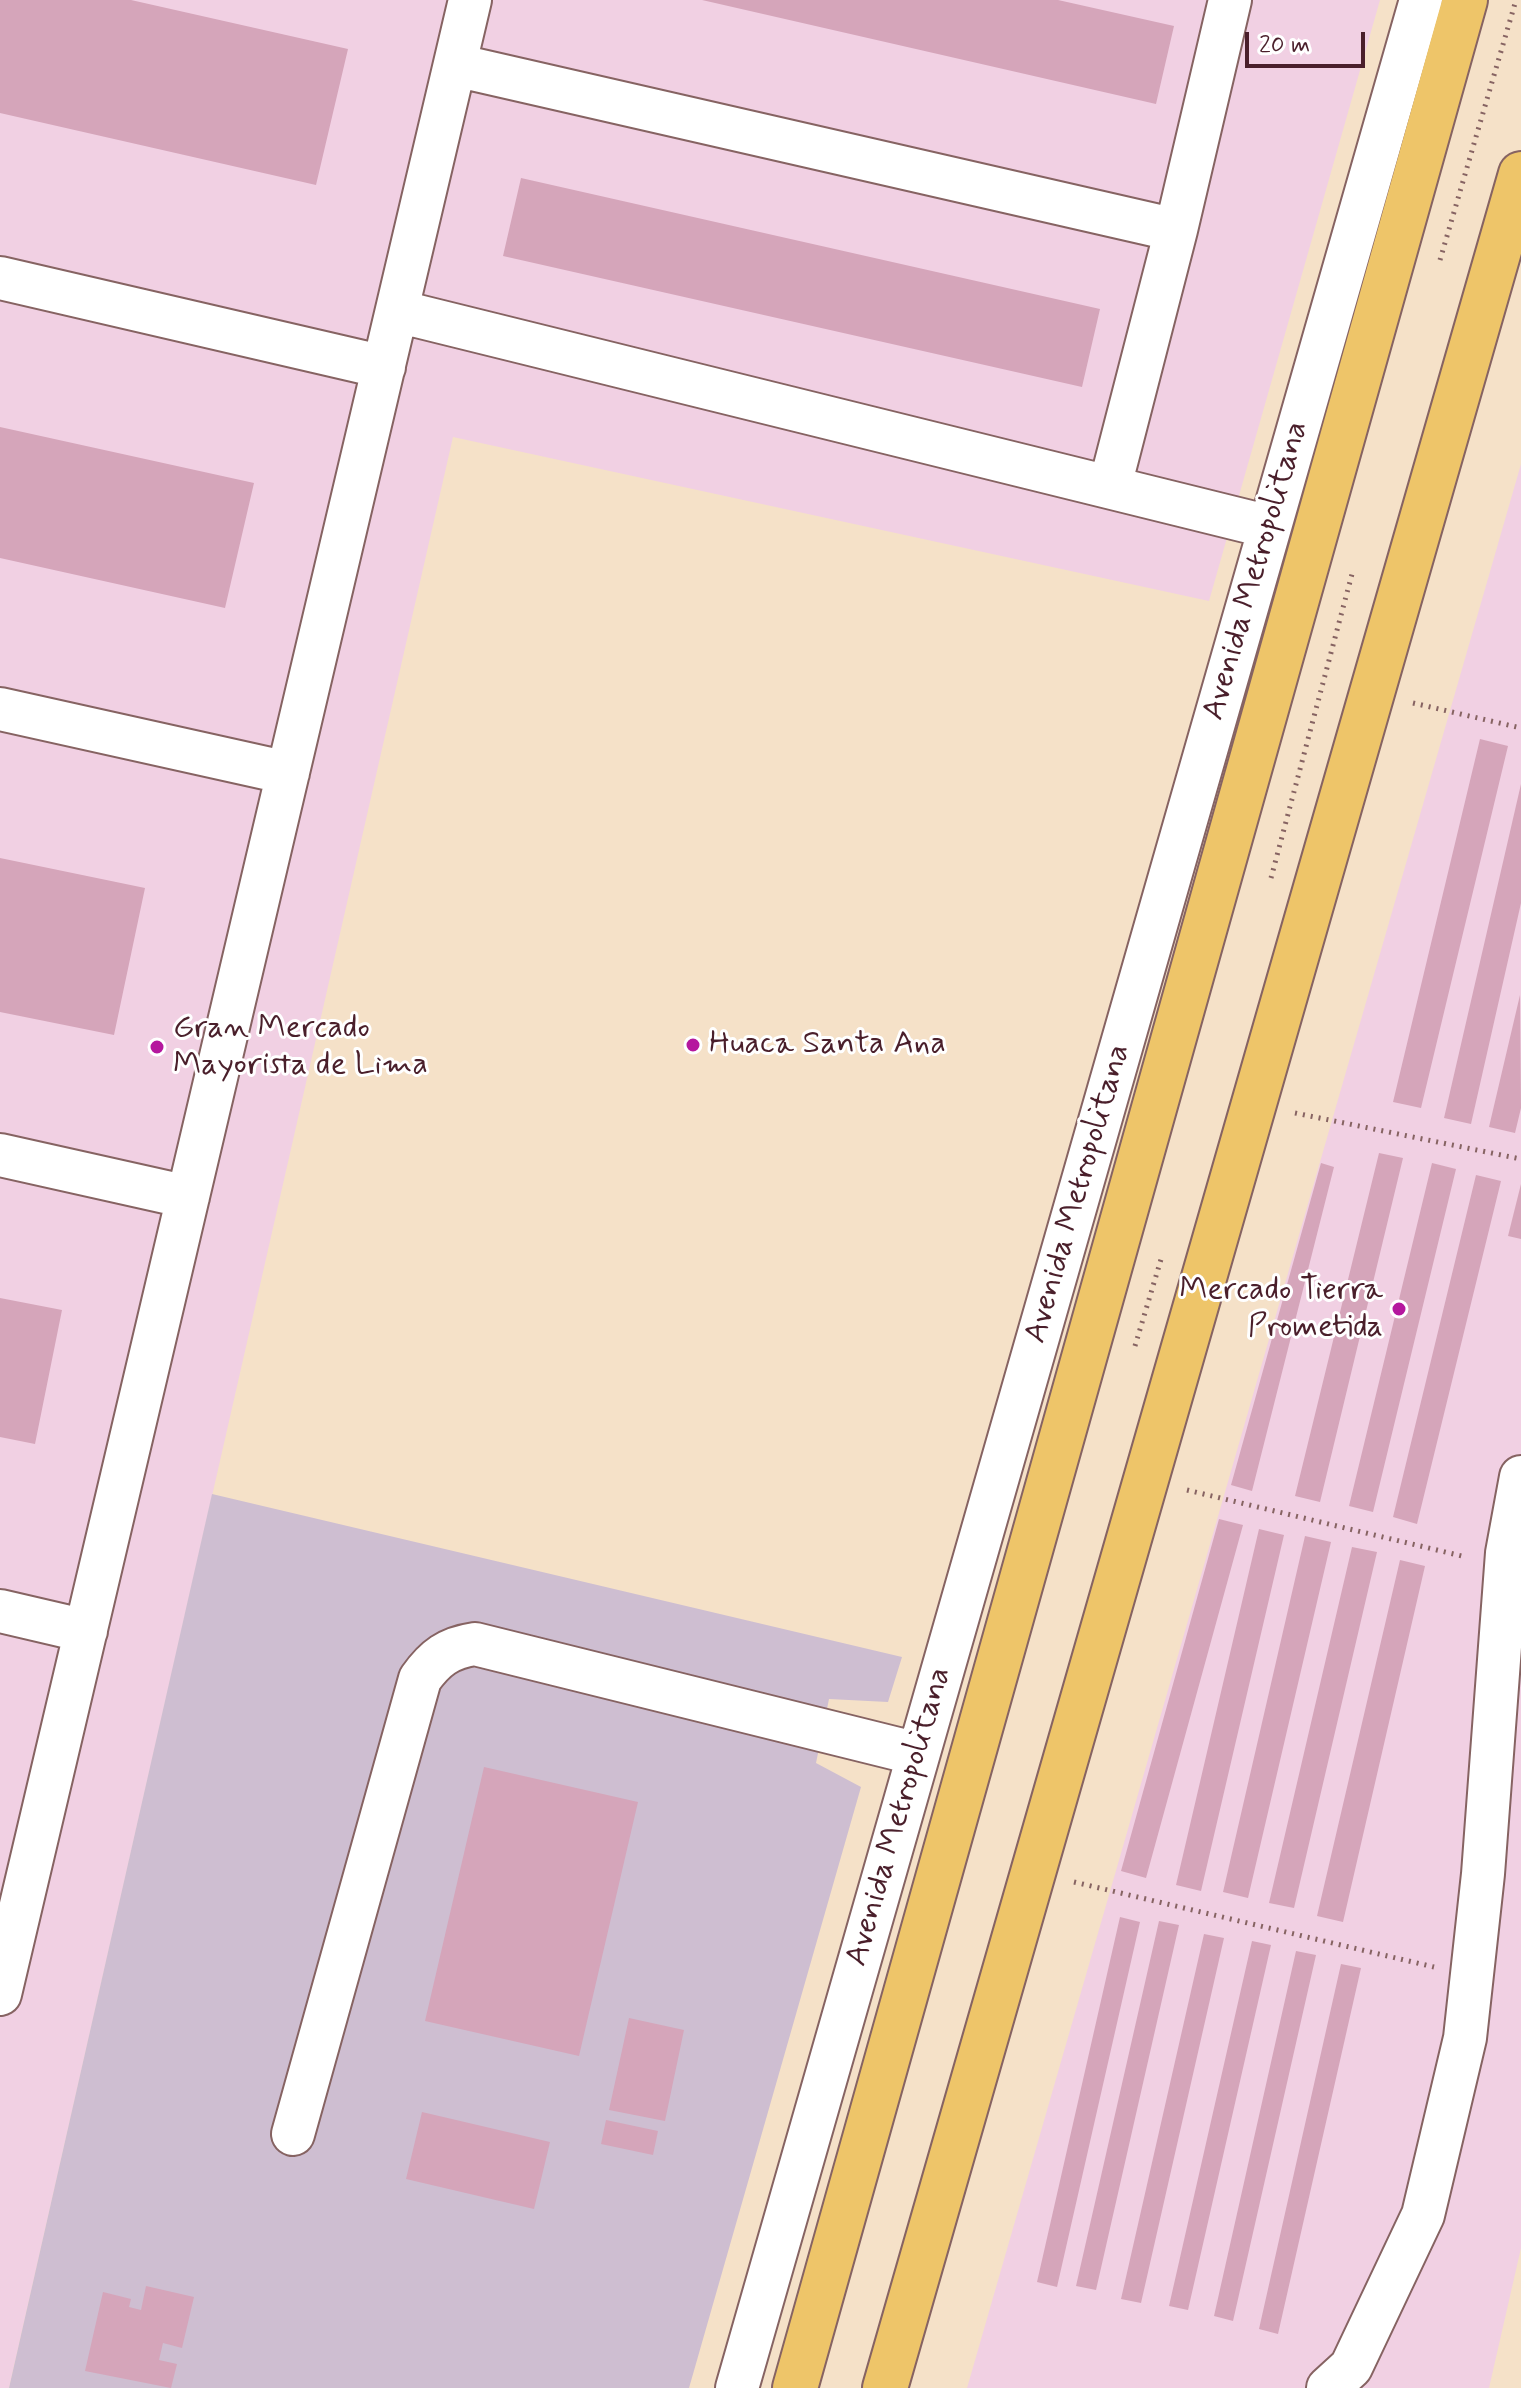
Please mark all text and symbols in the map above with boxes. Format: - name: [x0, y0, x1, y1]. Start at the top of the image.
- scale bar: [1249, 16, 1369, 66]
- text: 20 m: [1259, 30, 1310, 61]
- street label: Avenida Metropolitana: [1196, 417, 1318, 725]
- place label: Gran Mercado Mayorista de Lima: [173, 1010, 428, 1085]
- place label: Huaca Santa Ana: [709, 1026, 946, 1064]
- marker: Huaca Santa Ana: [684, 1036, 702, 1054]
- marker: Gran Mercado Mayorista de Lima: [148, 1038, 166, 1056]
- street label: Avenida Metropolitana: [1018, 1040, 1140, 1348]
- place label: Mercado Tierra Prometida: [1179, 1272, 1383, 1347]
- marker: Mercado Tierra Prometida: [1390, 1300, 1408, 1318]
- street label: Avenida Metropolitana: [839, 1663, 961, 1971]

